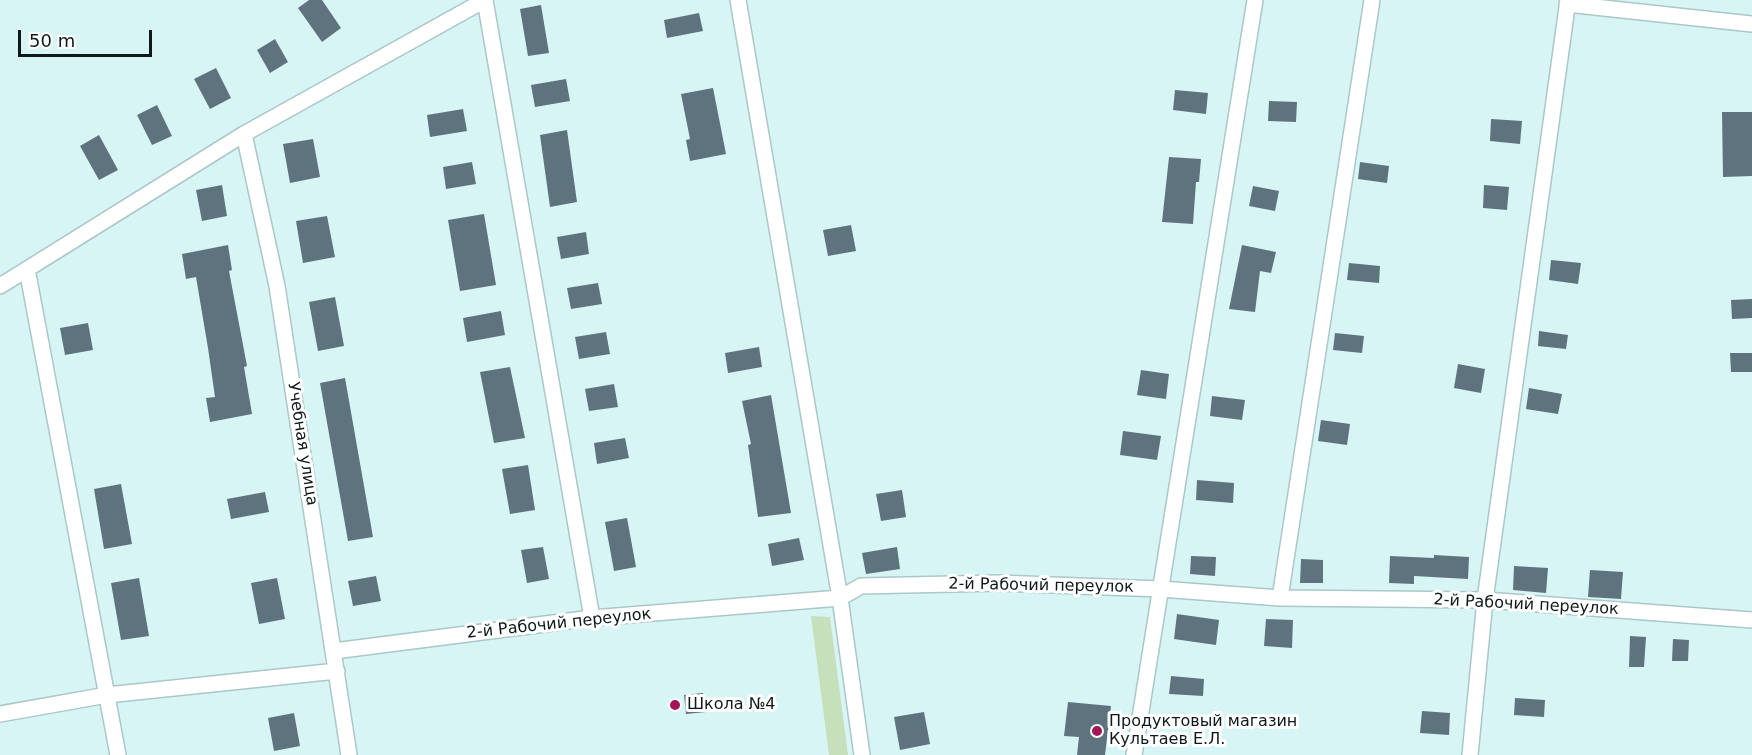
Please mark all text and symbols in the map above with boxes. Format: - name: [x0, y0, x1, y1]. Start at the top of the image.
- scale bar: [21, 18, 154, 56]
- text: 50 m: [29, 30, 75, 51]
- street label: Учебная улица: [283, 381, 321, 507]
- street label: 2-й Рабочий переулок: [948, 575, 1134, 597]
- street label: 2-й Рабочий переулок: [1433, 591, 1619, 619]
- street label: 2-й Рабочий переулок: [466, 605, 652, 643]
- place label: Школа №4: [687, 695, 776, 715]
- marker: Школа №4: [668, 698, 682, 712]
- place label: Продуктовый магазин Культаев Е.Л.: [1109, 712, 1297, 750]
- marker: Продуктовый магазин Культаев Е.Л.: [1090, 724, 1104, 738]

